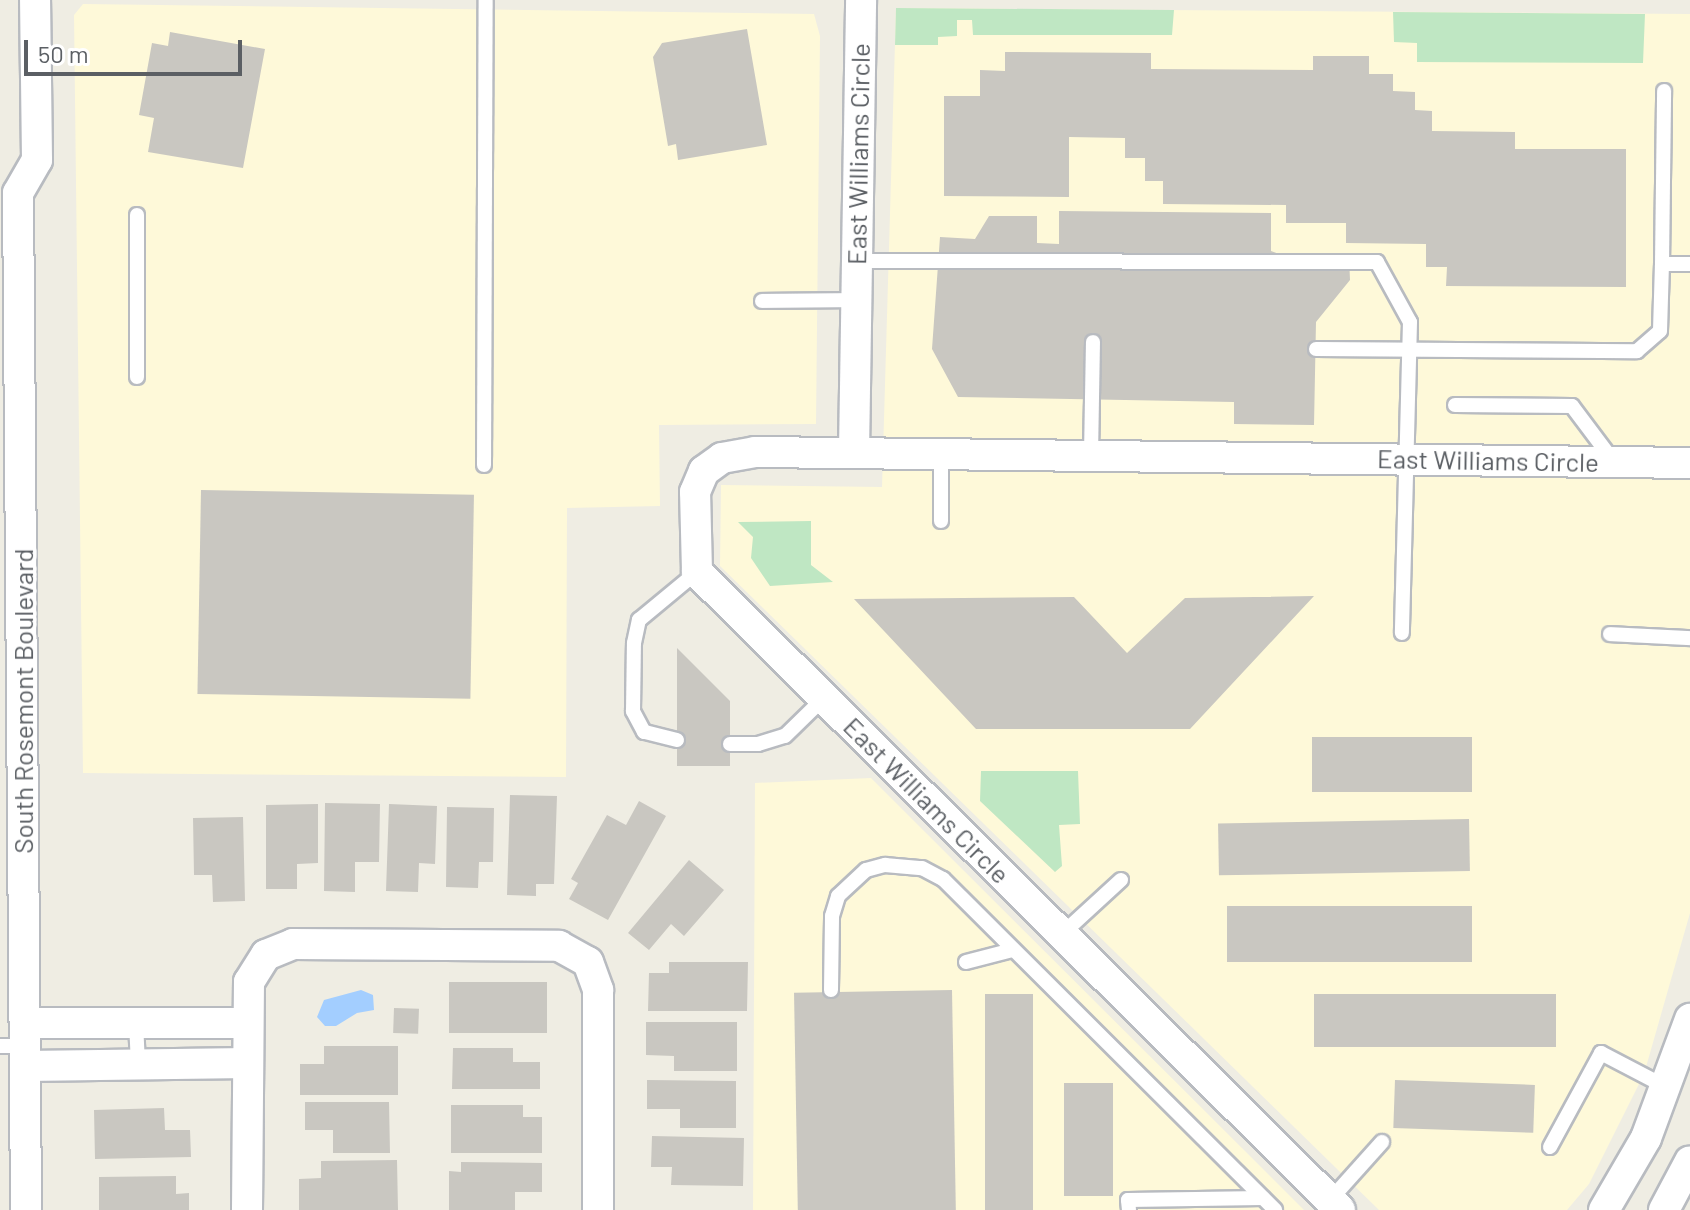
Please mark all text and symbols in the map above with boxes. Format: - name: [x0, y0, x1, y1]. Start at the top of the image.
- scale bar: [28, 24, 246, 74]
- text: 50 m: [38, 39, 89, 68]
- street label: East Williams Circle: [840, 43, 876, 265]
- street label: East Williams Circle: [1377, 442, 1599, 478]
- street label: South Rosemont Boulevard: [7, 548, 39, 854]
- street label: East Williams Circle: [838, 711, 1016, 889]

